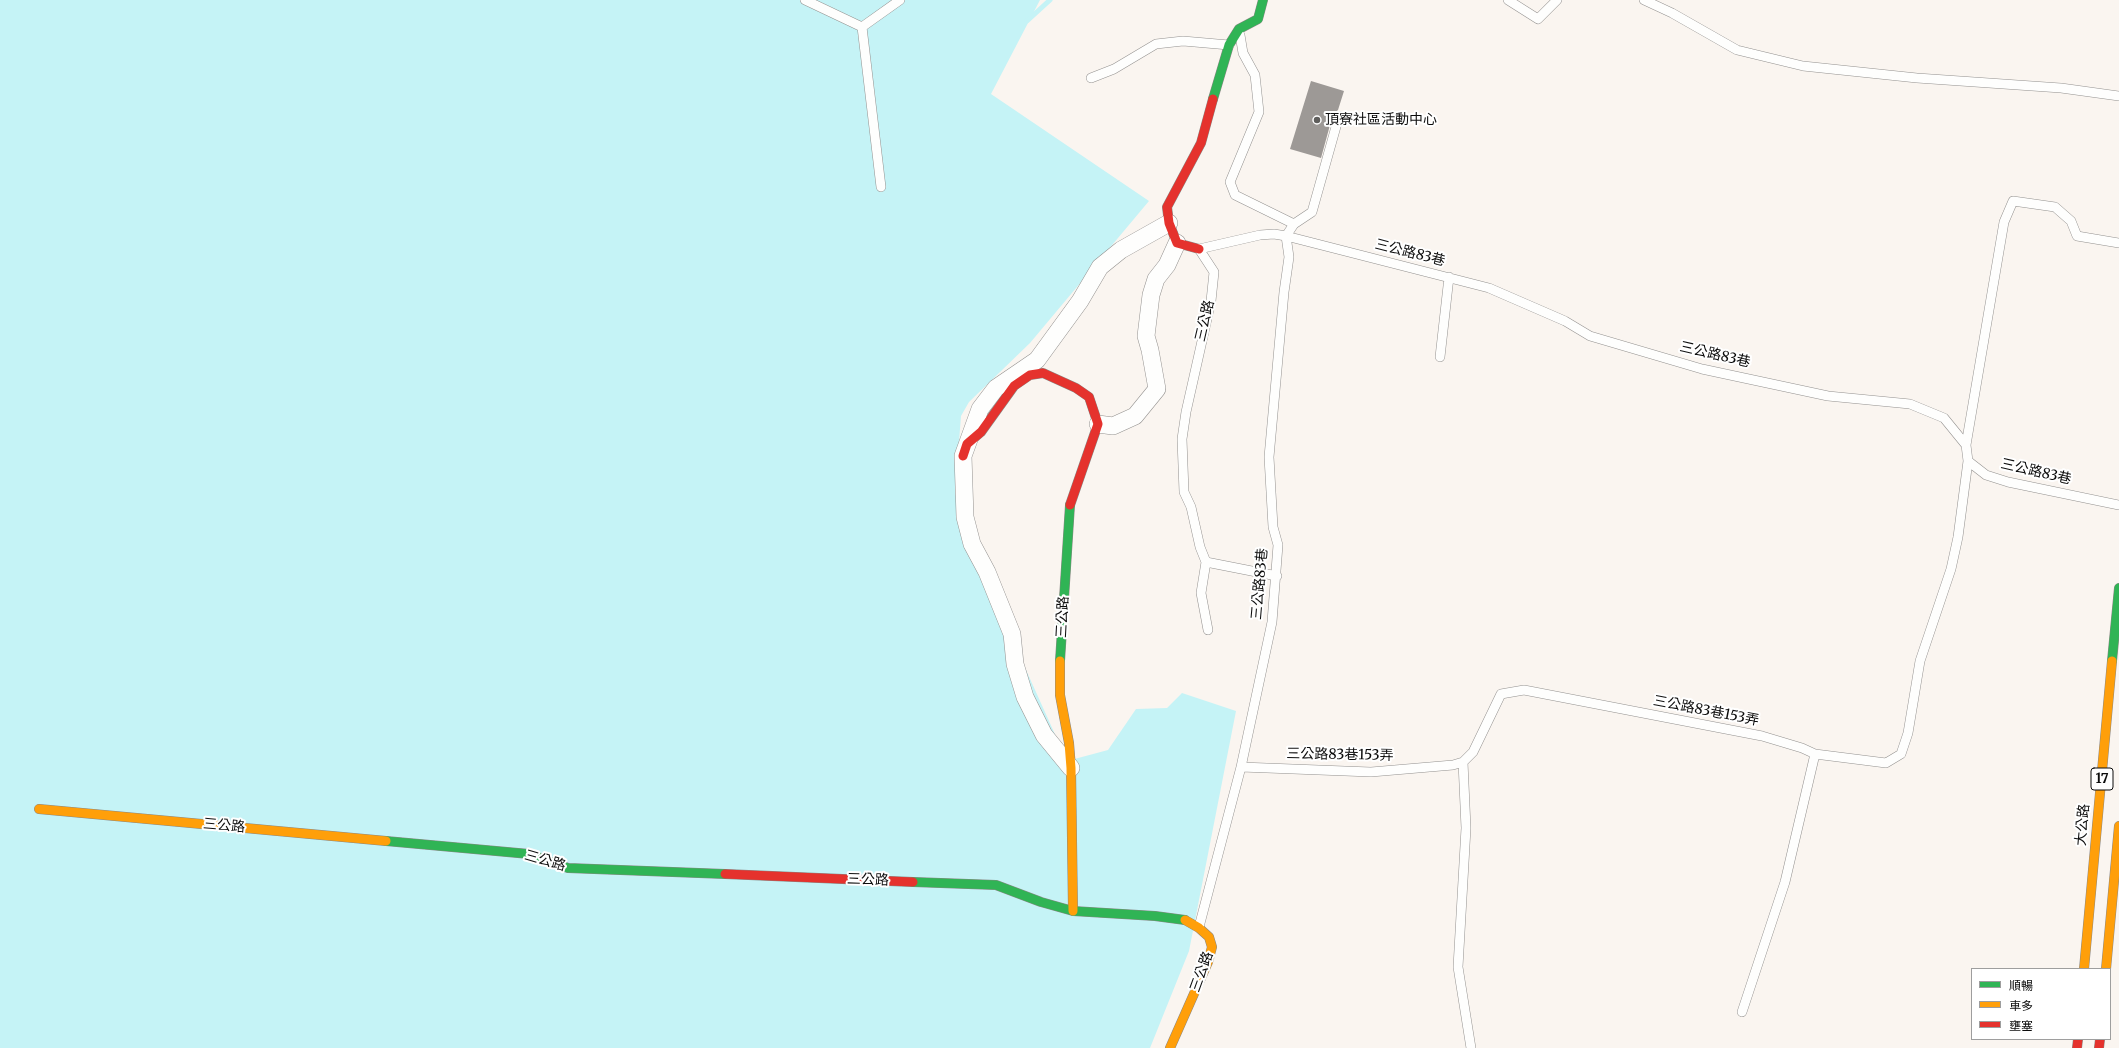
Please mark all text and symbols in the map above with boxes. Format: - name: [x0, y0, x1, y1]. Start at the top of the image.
- place label: 頂寮社區活動中心: [1325, 112, 1437, 128]
- marker: 頂寮社區活動中心: [1312, 115, 1322, 125]
- street label: 三公路83巷: [1373, 236, 1447, 270]
- street label: 三公路: [1192, 299, 1218, 343]
- street label: 三公路83巷: [1678, 339, 1752, 371]
- street label: 三公路83巷: [1999, 456, 2073, 488]
- street label: 三公路83巷: [1249, 547, 1271, 621]
- street label: 三公路: [1054, 596, 1072, 638]
- street label: 三公路83巷153弄: [1652, 693, 1760, 729]
- street label: 三公路83巷153弄: [1286, 746, 1394, 764]
- road number: 17: [2091, 768, 2113, 790]
- street label: 大公路: [2073, 803, 2093, 847]
- street label: 三公路: [202, 816, 246, 836]
- street label: 三公路: [522, 847, 568, 875]
- street label: 三公路: [847, 871, 889, 889]
- street label: 三公路: [1187, 949, 1217, 995]
- legend: [1971, 968, 2111, 1040]
- text: 順暢: [2009, 978, 2033, 993]
- text: 車多: [2009, 998, 2033, 1013]
- text: 壅塞: [2009, 1018, 2033, 1033]

